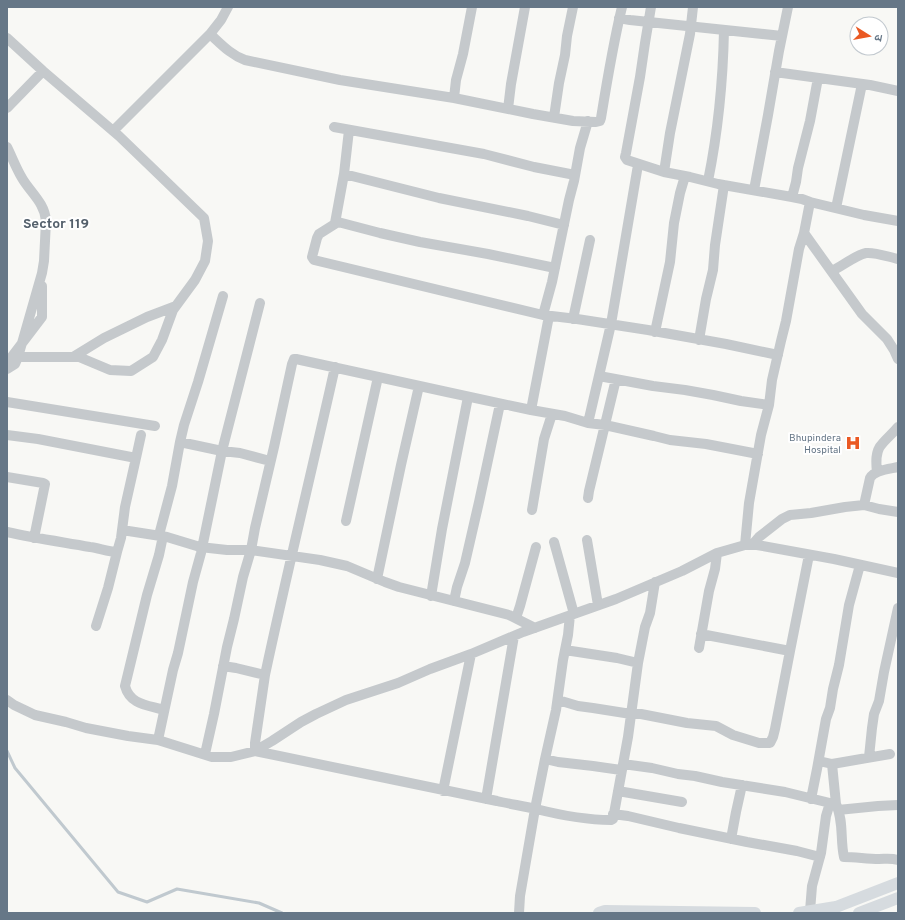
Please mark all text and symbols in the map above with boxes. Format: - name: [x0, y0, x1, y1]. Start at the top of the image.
- north arrow: [849, 16, 889, 56]
- text: उ: [870, 33, 885, 43]
- district label: Sector 119: [23, 216, 89, 233]
- place label: Bhupindera Hospital: [789, 432, 841, 457]
- hospital icon: Bhupindera Hospital: [844, 434, 862, 452]

